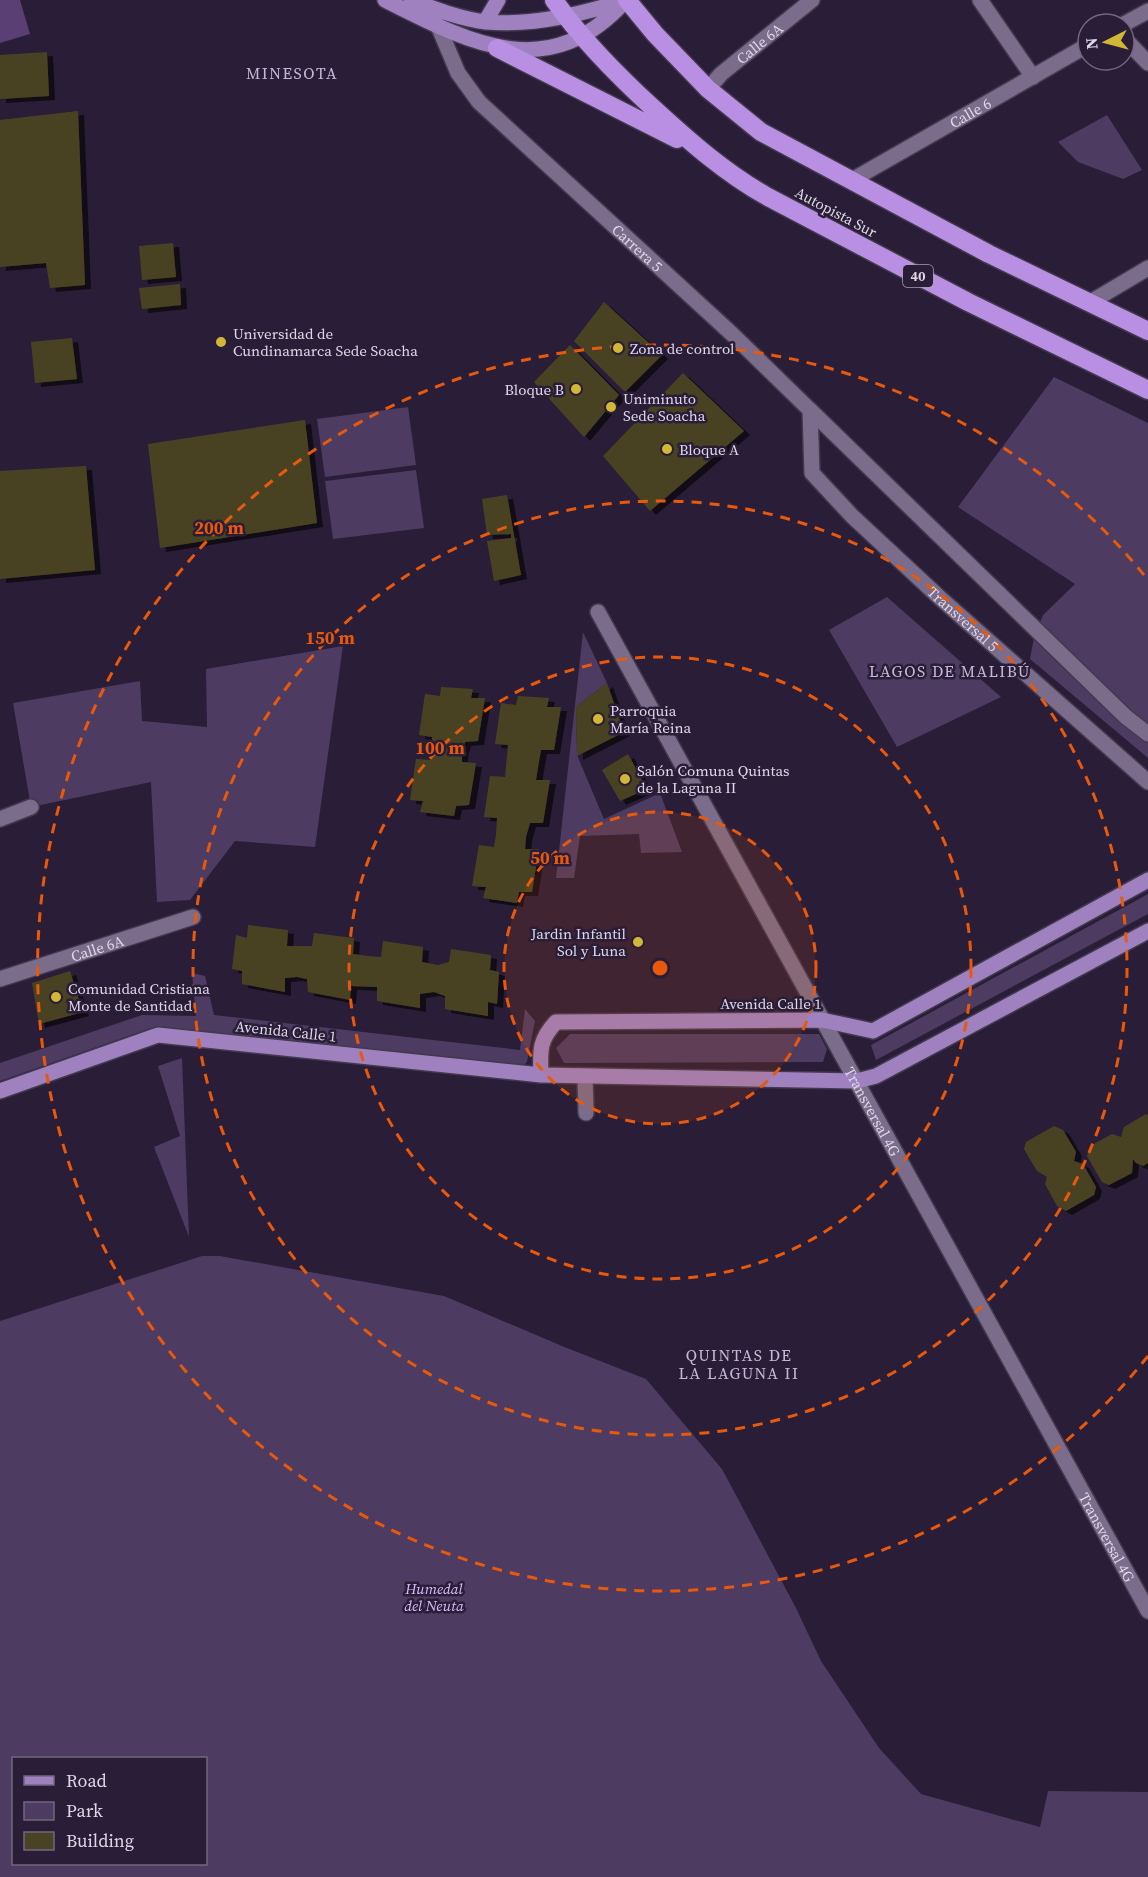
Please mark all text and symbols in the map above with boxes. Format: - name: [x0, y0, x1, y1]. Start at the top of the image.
- north arrow: [1076, 12, 1136, 72]
- street label: Calle 6A: [731, 18, 787, 68]
- text: N: [1079, 36, 1103, 51]
- district label: MINESOTA: [246, 62, 338, 84]
- street label: Calle 6: [945, 92, 995, 133]
- street label: Autopista Sur: [791, 182, 881, 243]
- street label: Carrera 5: [608, 219, 668, 276]
- road number: 40: [903, 265, 933, 287]
- place label: Universidad de Cundinamarca Sede Soacha: [233, 323, 418, 361]
- marker: Universidad de Cundinamarca Sede Soacha: [214, 335, 228, 349]
- place label: Zona de control: [630, 338, 735, 359]
- marker: Zona de control: [611, 341, 625, 355]
- place label: Bloque B: [504, 379, 564, 400]
- marker: Bloque B: [569, 382, 583, 396]
- place label: Uniminuto Sede Soacha: [623, 388, 706, 426]
- marker: Uniminuto Sede Soacha: [604, 400, 618, 414]
- place label: Bloque A: [679, 439, 739, 460]
- marker: Bloque A: [660, 442, 674, 456]
- text: 200 m: [194, 515, 244, 540]
- street label: Transversal 5: [923, 581, 1004, 656]
- text: 150 m: [305, 625, 355, 650]
- district label: LAGOS DE MALIBÚ: [869, 660, 1031, 682]
- place label: Parroquia María Reina: [610, 700, 692, 738]
- marker: Parroquia María Reina: [591, 712, 605, 726]
- text: 100 m: [415, 735, 465, 760]
- place label: Salón Comuna Quintas de la Laguna II: [637, 760, 790, 798]
- marker: Salón Comuna Quintas de la Laguna II: [618, 772, 632, 786]
- text: 50 m: [530, 845, 570, 870]
- place label: Jardin Infantil Sol y Luna: [530, 923, 627, 961]
- street label: Calle 6A: [68, 929, 126, 966]
- marker: Jardin Infantil Sol y Luna: [631, 935, 645, 949]
- centre of rings: [650, 958, 670, 978]
- place label: Comunidad Cristiana Monte de Santidad: [68, 978, 210, 1016]
- marker: Comunidad Cristiana Monte de Santidad: [49, 990, 63, 1004]
- street label: Avenida Calle 1: [720, 993, 822, 1014]
- street label: Avenida Calle 1: [234, 1015, 338, 1047]
- street label: Transversal 4G: [840, 1063, 906, 1160]
- district label: QUINTAS DE LA LAGUNA II: [679, 1344, 799, 1384]
- street label: Transversal 4G: [1074, 1489, 1140, 1586]
- park label: Humedal del Neuta: [404, 1578, 464, 1616]
- legend: [12, 1757, 207, 1865]
- text: Road: [66, 1768, 107, 1793]
- text: Park: [66, 1798, 103, 1823]
- text: Building: [66, 1828, 134, 1853]

